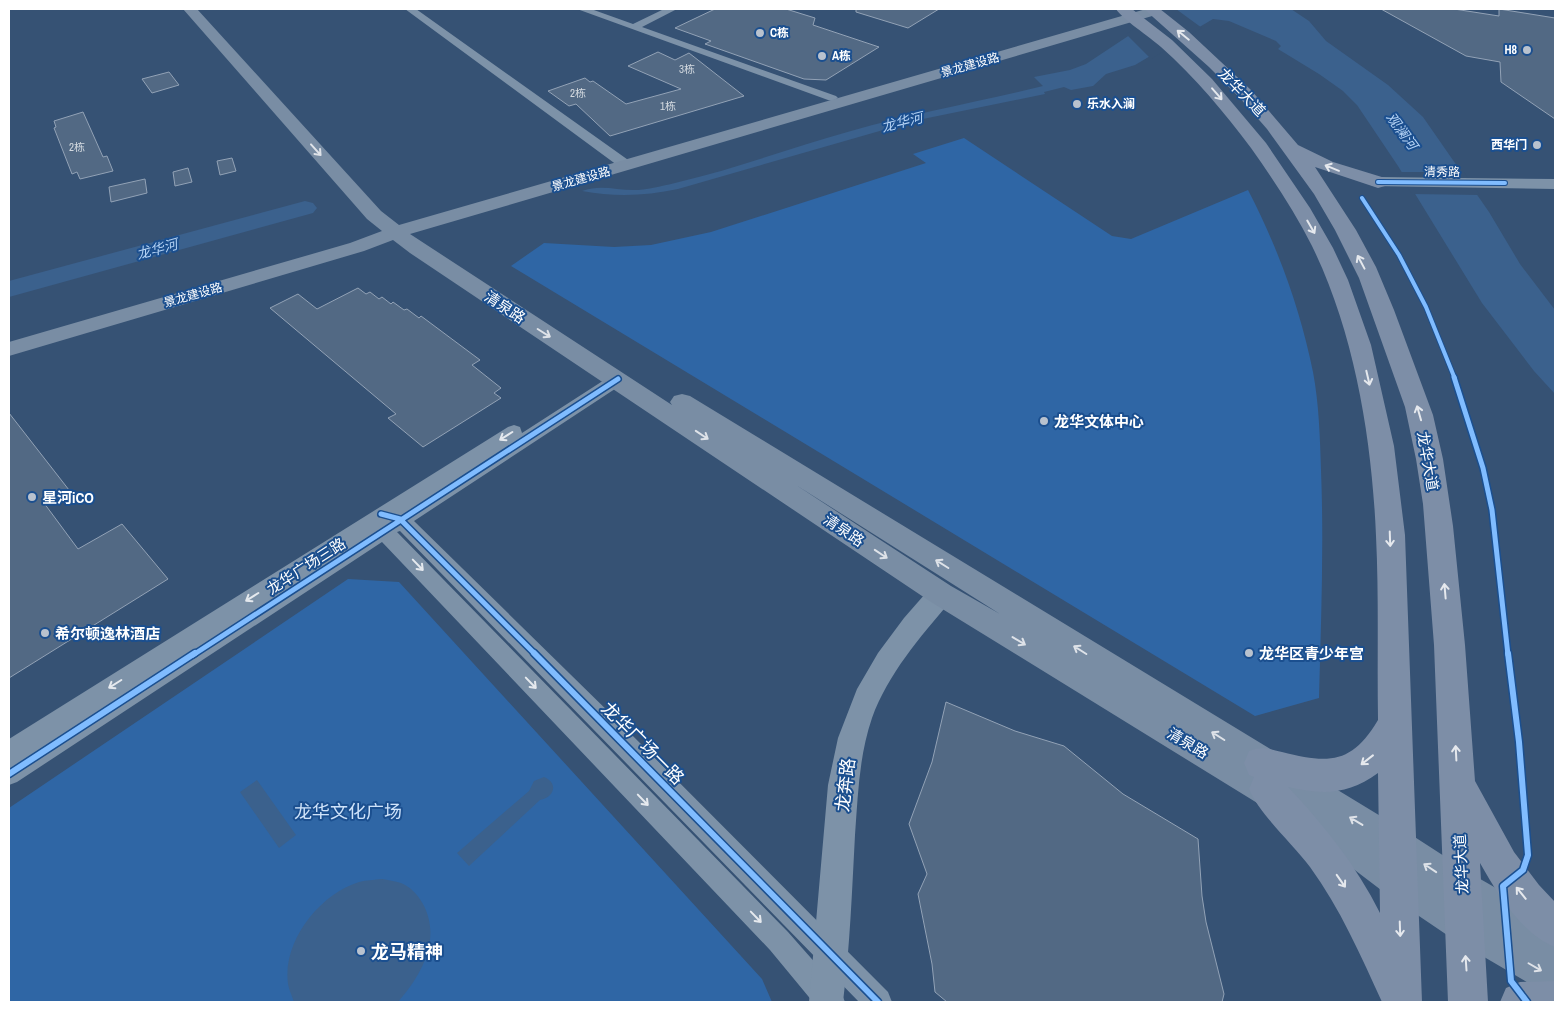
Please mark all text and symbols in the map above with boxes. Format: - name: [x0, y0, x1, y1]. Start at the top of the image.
- place label: C栋: [770, 25, 789, 41]
- marker: C栋: [754, 27, 766, 39]
- one-way arrow: [1177, 29, 1190, 40]
- place label: H8: [1504, 42, 1518, 58]
- marker: H8: [1521, 44, 1533, 56]
- place label: A栋: [832, 48, 851, 64]
- street label: 景龙建设路: [939, 49, 1001, 81]
- marker: A栋: [816, 50, 828, 62]
- house number: 3栋: [679, 62, 695, 76]
- street label: 龙华大道: [1214, 63, 1270, 121]
- house number: 2栋: [570, 86, 586, 100]
- one-way arrow: [1212, 88, 1223, 101]
- place label: 乐水入澜: [1087, 96, 1135, 112]
- marker: 乐水入澜: [1071, 98, 1083, 110]
- house number: 1栋: [660, 99, 676, 113]
- water label: 龙华河: [879, 107, 927, 136]
- water label: 观澜河: [1382, 109, 1423, 156]
- place label: 西华门: [1491, 137, 1527, 153]
- marker: 西华门: [1531, 139, 1543, 151]
- house number: 2栋: [69, 140, 85, 154]
- one-way arrow: [310, 143, 322, 156]
- street label: 景龙建设路: [550, 163, 612, 195]
- one-way arrow: [1325, 163, 1340, 172]
- street label: 清秀路: [1424, 164, 1460, 180]
- one-way arrow: [1306, 219, 1316, 233]
- water label: 龙华河: [134, 234, 183, 263]
- one-way arrow: [1356, 254, 1366, 269]
- street label: 景龙建设路: [162, 279, 224, 311]
- street label: 清泉路: [480, 286, 530, 328]
- one-way arrow: [537, 328, 551, 338]
- one-way arrow: [1364, 370, 1373, 386]
- one-way arrow: [1413, 406, 1423, 422]
- place label: 龙华文体中心: [1054, 411, 1144, 432]
- marker: 龙华文体中心: [1038, 415, 1050, 427]
- one-way arrow: [695, 430, 709, 441]
- street label: 龙华大道: [1412, 430, 1444, 492]
- one-way arrow: [500, 431, 514, 441]
- place label: 星河iCO: [42, 487, 94, 508]
- marker: 星河iCO: [26, 491, 38, 503]
- street label: 清泉路: [819, 509, 869, 551]
- one-way arrow: [1385, 531, 1394, 547]
- street label: 龙华广场三路: [263, 533, 349, 599]
- one-way arrow: [874, 549, 888, 560]
- one-way arrow: [935, 558, 949, 569]
- one-way arrow: [412, 559, 424, 572]
- one-way arrow: [1440, 583, 1450, 599]
- one-way arrow: [245, 592, 259, 603]
- place label: 希尔顿逸林酒店: [55, 623, 160, 644]
- marker: 希尔顿逸林酒店: [39, 627, 51, 639]
- one-way arrow: [1011, 636, 1025, 646]
- place label: 龙华区青少年宫: [1259, 643, 1364, 664]
- one-way arrow: [1073, 644, 1087, 654]
- marker: 龙华区青少年宫: [1243, 647, 1255, 659]
- one-way arrow: [525, 676, 537, 689]
- one-way arrow: [108, 680, 122, 690]
- street label: 龙华广场一路: [596, 696, 690, 790]
- street label: 清泉路: [1163, 722, 1213, 764]
- one-way arrow: [1211, 730, 1225, 740]
- one-way arrow: [1451, 746, 1460, 762]
- one-way arrow: [1361, 755, 1374, 766]
- street label: 龙奔路: [829, 757, 861, 813]
- one-way arrow: [637, 793, 649, 806]
- park label: 龙华文化广场: [294, 799, 402, 824]
- one-way arrow: [1349, 816, 1363, 826]
- street label: 龙华大道: [1449, 833, 1473, 895]
- one-way arrow: [1423, 863, 1437, 873]
- one-way arrow: [1336, 874, 1346, 888]
- one-way arrow: [1516, 887, 1527, 900]
- one-way arrow: [750, 911, 762, 923]
- one-way arrow: [1395, 920, 1404, 936]
- place label: 龙马精神: [371, 939, 443, 964]
- marker: 龙马精神: [355, 945, 367, 957]
- one-way arrow: [1461, 955, 1470, 971]
- one-way arrow: [1528, 962, 1542, 972]

